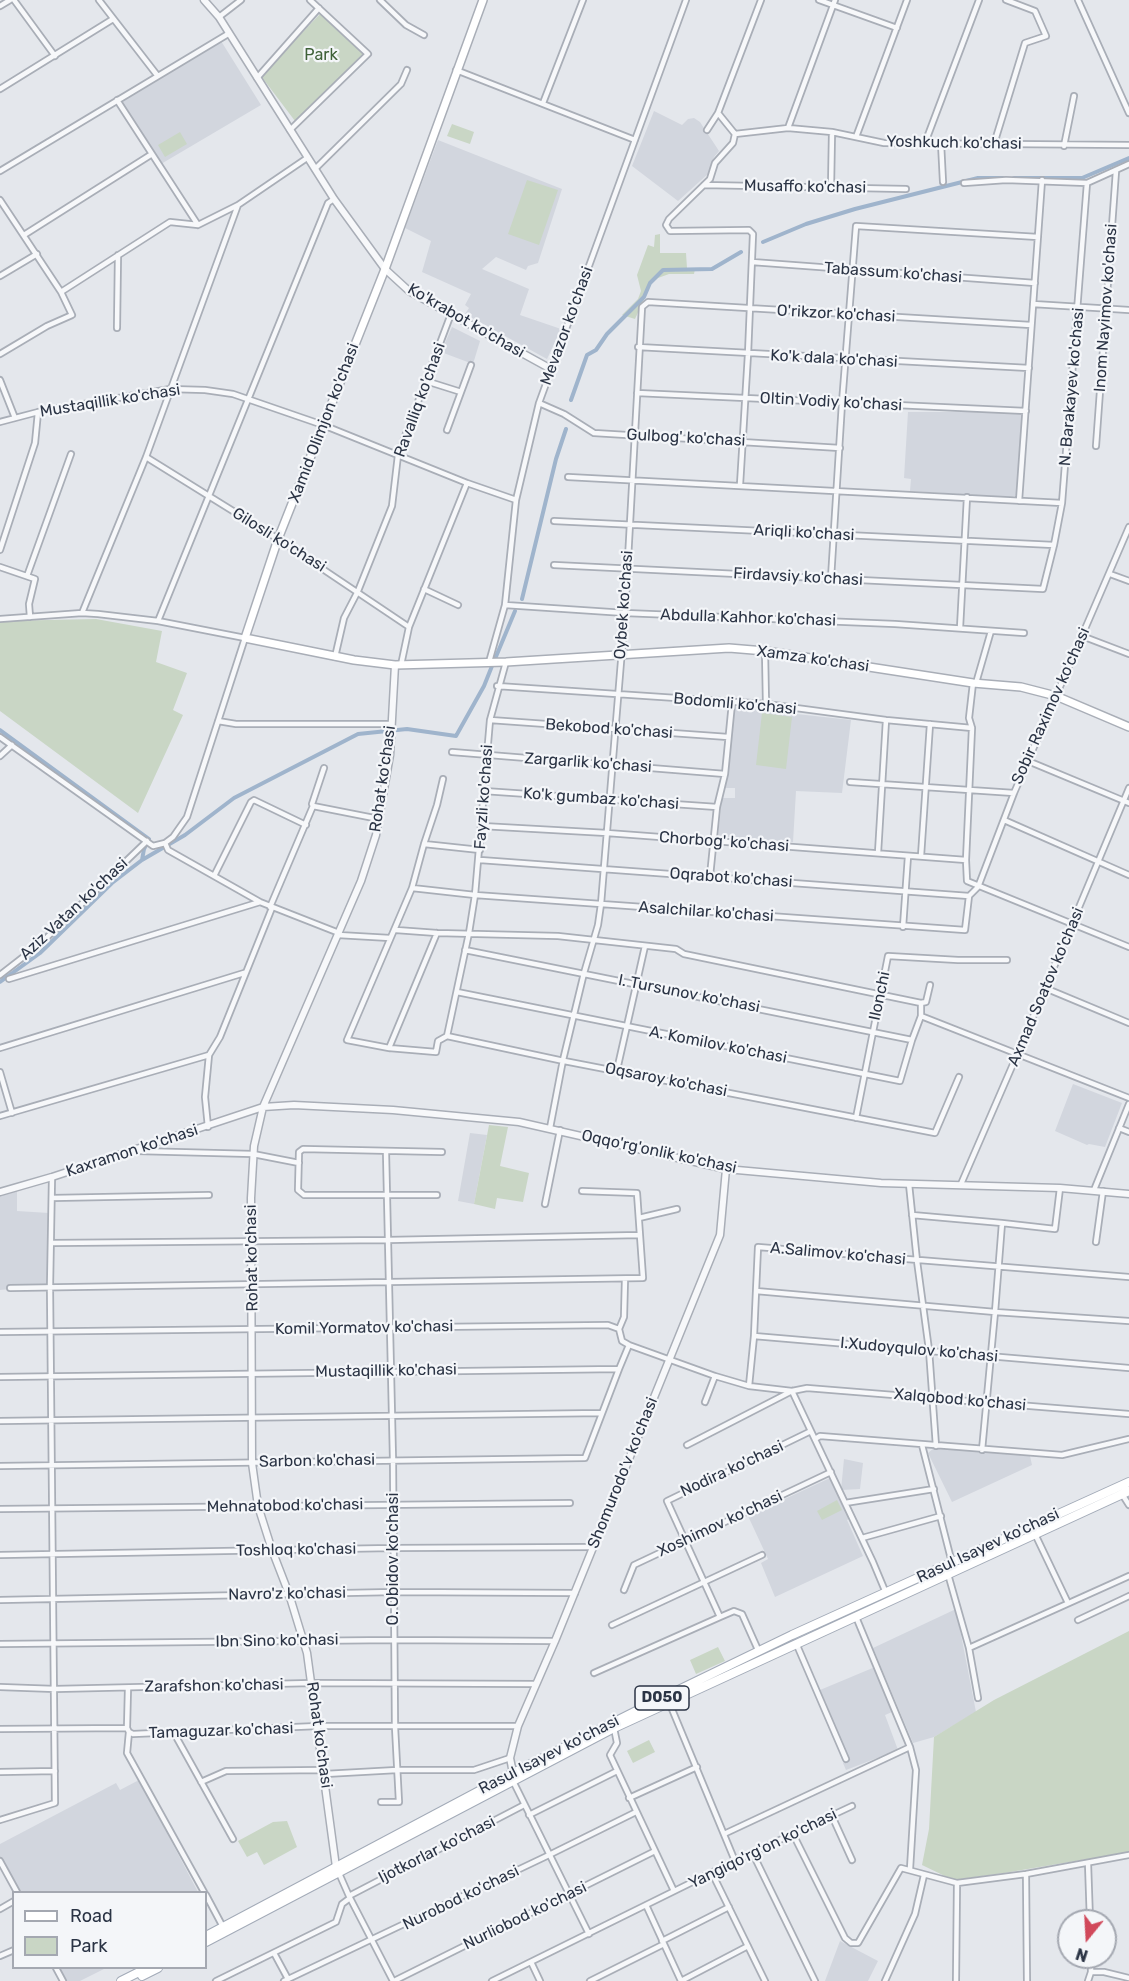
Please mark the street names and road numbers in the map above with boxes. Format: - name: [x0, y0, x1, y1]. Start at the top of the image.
- street label: Yoshkuch ko'chasi: [886, 132, 1022, 154]
- street label: Musaffo ko'chasi: [744, 176, 866, 198]
- street label: Inom Nayimov ko'chasi: [1091, 223, 1121, 393]
- street label: Tabassum ko'chasi: [823, 259, 963, 287]
- street label: Mevazor ko'chasi: [537, 264, 597, 388]
- street label: Ko'krabot ko'chasi: [404, 280, 528, 362]
- street label: O'rikzor ko'chasi: [776, 301, 896, 327]
- street label: N. Barakayev ko'chasi: [1056, 307, 1088, 467]
- street label: Ravalliq ko'chasi: [390, 340, 450, 460]
- street label: Xamid Olimjon ko'chasi: [285, 341, 363, 505]
- street label: Ko'k dala ko'chasi: [770, 346, 898, 372]
- street label: Mustaqillik ko'chasi: [38, 380, 182, 422]
- street label: Oltin Vodiy ko'chasi: [759, 389, 903, 415]
- street label: Gulbog' ko'chasi: [626, 425, 746, 451]
- street label: Gilosli ko'chasi: [229, 504, 329, 576]
- street label: Ariqli ko'chasi: [753, 521, 855, 545]
- street label: Oybek ko'chasi: [611, 550, 637, 660]
- street label: Firdavsiy ko'chasi: [733, 564, 863, 590]
- street label: Abdulla Kahhor ko'chasi: [660, 605, 836, 631]
- street label: Sobir Raximov ko'chasi: [1008, 625, 1094, 787]
- street label: Xamza ko'chasi: [756, 642, 870, 676]
- street label: Bodomli ko'chasi: [673, 689, 797, 719]
- street label: Bekobod ko'chasi: [545, 715, 673, 743]
- street label: Rohat ko'chasi: [366, 725, 400, 833]
- street label: Fayzli ko'chasi: [471, 744, 497, 850]
- street label: Zargarlik ko'chasi: [524, 749, 652, 777]
- street label: Ko'k gumbaz ko'chasi: [522, 784, 680, 814]
- street label: Chorbog' ko'chasi: [658, 828, 790, 856]
- street label: Aziz Vatan ko'chasi: [16, 854, 132, 964]
- street label: Oqrabot ko'chasi: [669, 864, 793, 892]
- street label: Asalchilar ko'chasi: [638, 898, 774, 926]
- street label: Axmad Soatov ko'chasi: [1004, 905, 1088, 1069]
- street label: Ilonchi: [865, 970, 895, 1022]
- street label: I. Tursunov ko'chasi: [616, 971, 762, 1017]
- street label: A. Komilov ko'chasi: [648, 1022, 788, 1068]
- street label: Oqsaroy ko'chasi: [603, 1059, 729, 1101]
- street label: Kaxramon ko'chasi: [64, 1121, 200, 1181]
- street label: Oqqo'rg'onlik ko'chasi: [580, 1126, 738, 1178]
- street label: Rohat ko'chasi: [241, 1204, 263, 1312]
- street label: A.Salimov ko'chasi: [769, 1239, 907, 1269]
- street label: Komil Yormatov ko'chasi: [275, 1317, 453, 1339]
- street label: I.Xudoyqulov ko'chasi: [839, 1334, 999, 1366]
- street label: Mustaqillik ko'chasi: [315, 1360, 457, 1382]
- street label: Xalqobod ko'chasi: [893, 1385, 1027, 1415]
- street label: Shomurodo'v ko'chasi: [584, 1395, 662, 1551]
- street label: Nodira ko'chasi: [677, 1437, 787, 1501]
- street label: Sarbon ko'chasi: [259, 1450, 375, 1472]
- street label: Xoshimov ko'chasi: [654, 1487, 786, 1561]
- street label: O. Obidov ko'chasi: [383, 1493, 403, 1625]
- street label: Mehnatobod ko'chasi: [207, 1495, 363, 1517]
- street label: Rasul Isayev ko'chasi: [914, 1505, 1062, 1587]
- street label: Toshloq ko'chasi: [236, 1539, 356, 1561]
- street label: Navro'z ko'chasi: [228, 1583, 346, 1605]
- street label: Ibn Sino ko'chasi: [215, 1630, 339, 1652]
- street label: Zarafshon ko'chasi: [144, 1675, 284, 1697]
- street label: Rohat ko'chasi: [302, 1681, 336, 1789]
- road number: D050: [635, 1686, 689, 1710]
- street label: Rasul Isayev ko'chasi: [476, 1711, 622, 1799]
- street label: Tamaguzar ko'chasi: [148, 1719, 294, 1743]
- street label: Yangiqo'rg'on ko'chasi: [686, 1805, 840, 1893]
- street label: Ijotkorlar ko'chasi: [375, 1812, 499, 1888]
- street label: Nurobod ko'chasi: [400, 1862, 522, 1934]
- street label: Nurliobod ko'chasi: [460, 1878, 590, 1954]

